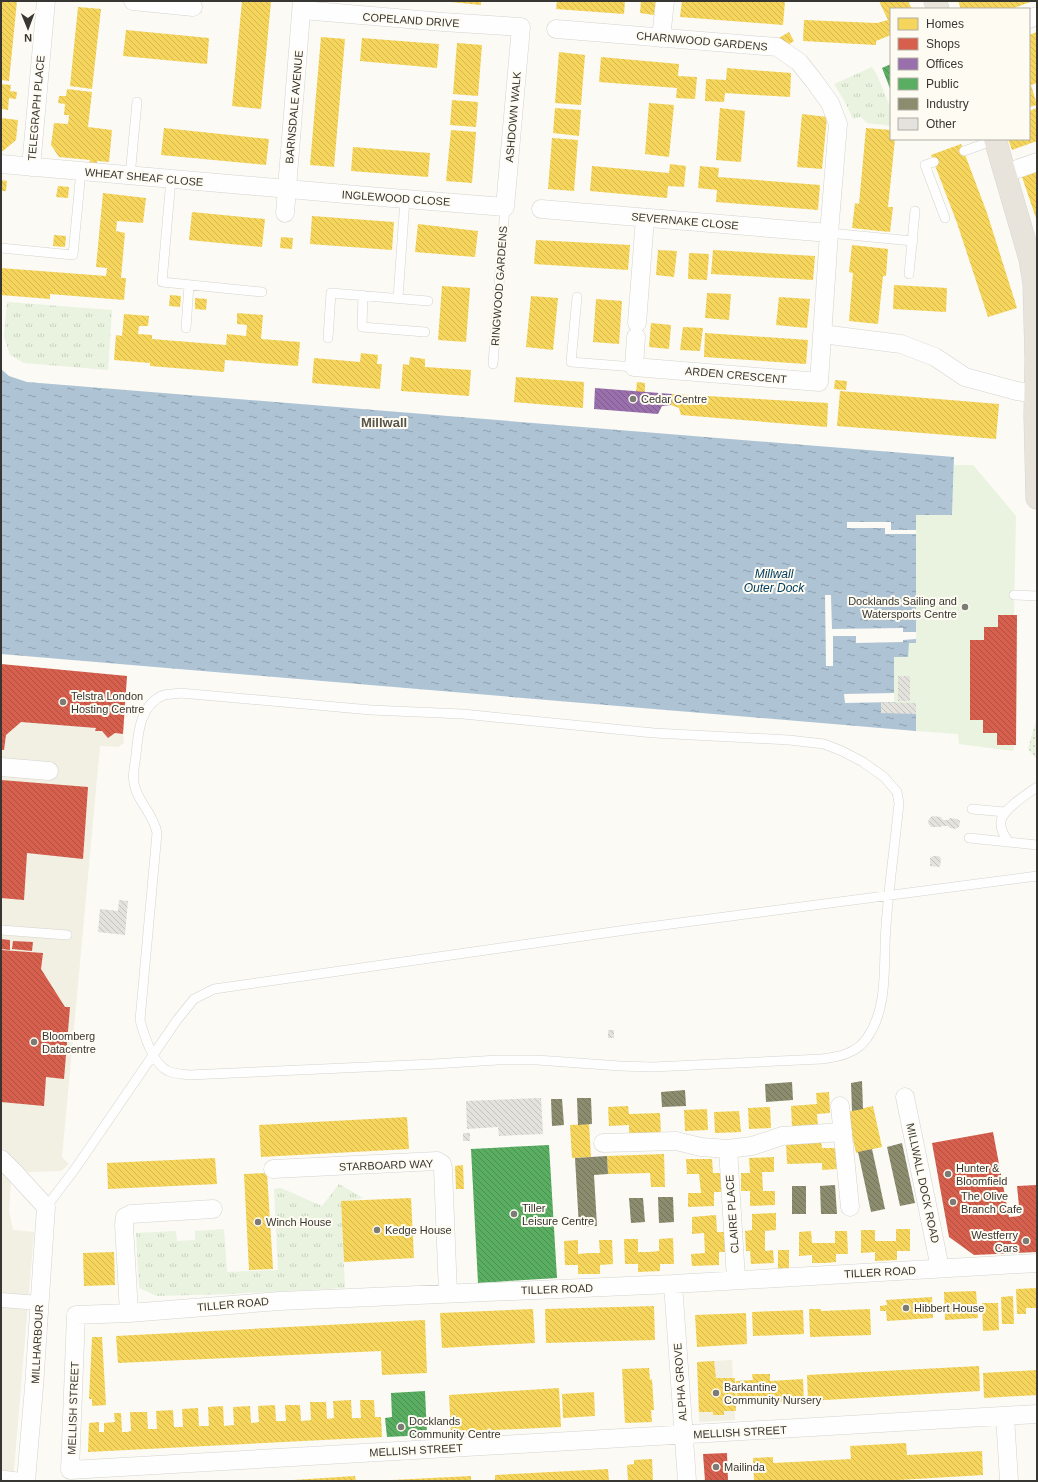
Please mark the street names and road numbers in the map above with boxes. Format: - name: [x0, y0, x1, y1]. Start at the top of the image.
- street label: COPELAND DRIVE: [362, 11, 460, 29]
- street label: CHARNWOOD GARDENS: [636, 29, 768, 53]
- street label: BARNSDALE AVENUE: [283, 50, 305, 164]
- street label: TELEGRAPH PLACE: [25, 55, 47, 161]
- street label: ASHDOWN WALK: [503, 70, 523, 163]
- street label: WHEAT SHEAF CLOSE: [84, 166, 204, 188]
- street label: INGLEWOOD CLOSE: [341, 188, 451, 208]
- street label: SEVERNAKE CLOSE: [631, 210, 739, 232]
- street label: RINGWOOD GARDENS: [489, 226, 509, 346]
- street label: ARDEN CRESCENT: [685, 365, 788, 385]
- street label: MILLWALL DOCK ROAD: [904, 1122, 942, 1244]
- street label: STARBOARD WAY: [339, 1157, 434, 1173]
- street label: CLAIRE PLACE: [723, 1174, 741, 1254]
- street label: TILLER ROAD: [844, 1264, 916, 1280]
- street label: TILLER ROAD: [521, 1282, 593, 1296]
- street label: TILLER ROAD: [197, 1295, 269, 1313]
- street label: MILLHARBOUR: [29, 1304, 45, 1384]
- street label: ALPHA GROVE: [671, 1343, 689, 1421]
- street label: MELLISH STREET: [65, 1361, 81, 1455]
- street label: MELLISH STREET: [693, 1424, 787, 1440]
- street label: MELLISH STREET: [369, 1442, 463, 1458]

